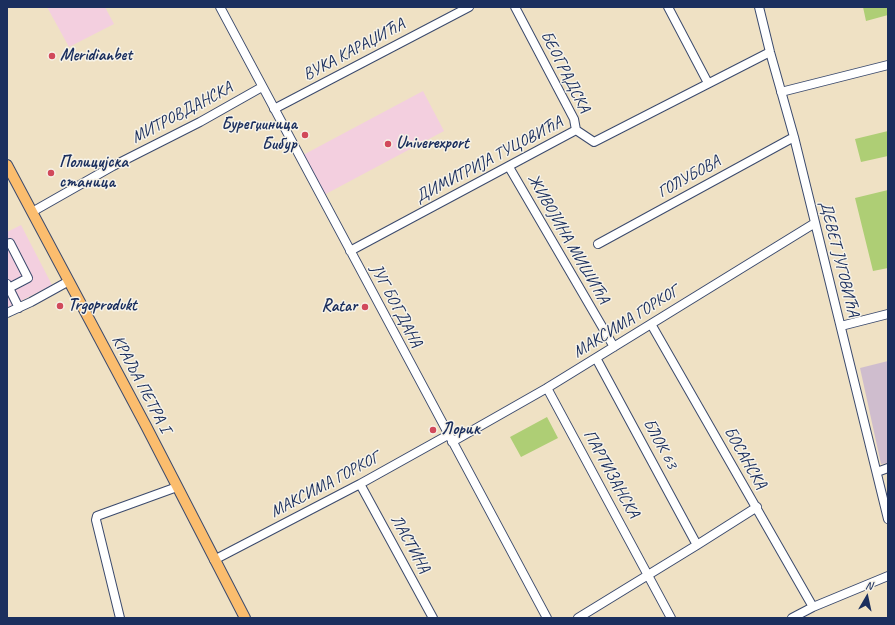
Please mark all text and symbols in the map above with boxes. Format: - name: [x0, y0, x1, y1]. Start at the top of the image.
- street label: ВУКА КАРАЏИЋА: [300, 15, 408, 85]
- street label: БЕОГРАДСКА: [536, 28, 594, 116]
- place label: Meridianbet: [60, 46, 132, 66]
- marker: Meridianbet: [47, 51, 57, 61]
- street label: МИТРОВДАНСКА: [128, 78, 236, 148]
- street label: ДИМИТРИЈА ТУЦОВИЋА: [412, 112, 566, 208]
- place label: Бурегџиница Бибур: [221, 115, 297, 155]
- marker: Бурегџиница Бибур: [300, 130, 310, 140]
- place label: Univerexport: [396, 134, 469, 154]
- marker: Univerexport: [383, 139, 393, 149]
- street label: ГОЛУБОВА: [654, 151, 724, 203]
- place label: Полицијска станица: [59, 153, 128, 193]
- marker: Полицијска станица: [46, 168, 56, 178]
- street label: ЖИВОЈИНА МИШИЋА: [523, 170, 613, 308]
- street label: ДЕВЕТ ЈУГОВИЋА: [815, 199, 863, 319]
- street label: ЈУГ БОГДАНА: [366, 261, 426, 351]
- street label: МАКСИМА ГОРКОГ: [569, 281, 683, 363]
- place label: Trgoprodukt: [68, 296, 137, 316]
- place label: Ratar: [322, 297, 357, 317]
- marker: Trgoprodukt: [55, 301, 65, 311]
- marker: Ratar: [360, 302, 370, 312]
- street label: КРАЉА ПЕТРА I: [107, 332, 175, 436]
- street label: БЛОК 63: [638, 415, 682, 473]
- place label: Лорик: [441, 420, 480, 440]
- street label: БОСАНСКА: [719, 423, 771, 493]
- marker: Лорик: [428, 425, 438, 435]
- street label: ПАРТИЗАНСКА: [578, 426, 644, 522]
- street label: МАКСИМА ГОРКОГ: [267, 448, 383, 522]
- street label: ЛАСТИНА: [386, 511, 434, 577]
- north arrow: [847, 577, 887, 617]
- text: N: [864, 578, 873, 593]

